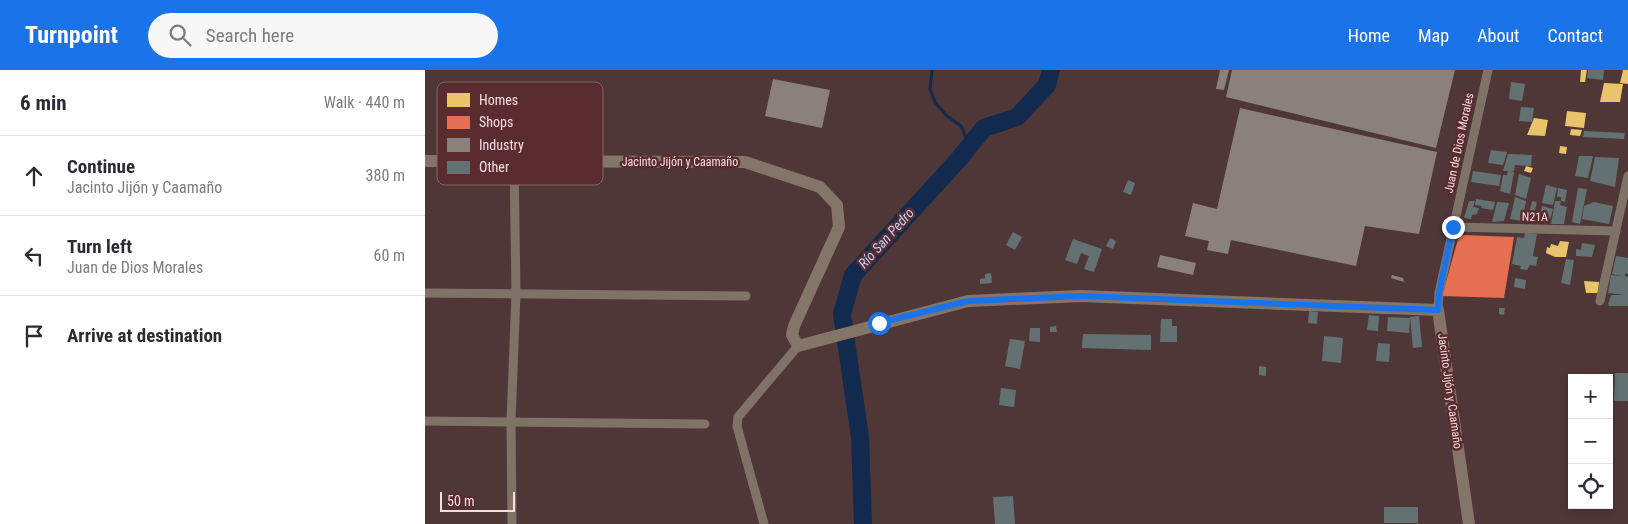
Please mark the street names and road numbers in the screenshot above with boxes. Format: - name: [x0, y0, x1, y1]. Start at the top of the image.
- street label: Juan de Dios Morales: [1442, 92, 1476, 194]
- street label: Jacinto Jijón y Caamaño: [622, 155, 738, 169]
- street label: N21A: [1522, 210, 1548, 224]
- street label: Jacinto Jijón y Caamaño: [1435, 332, 1465, 450]

